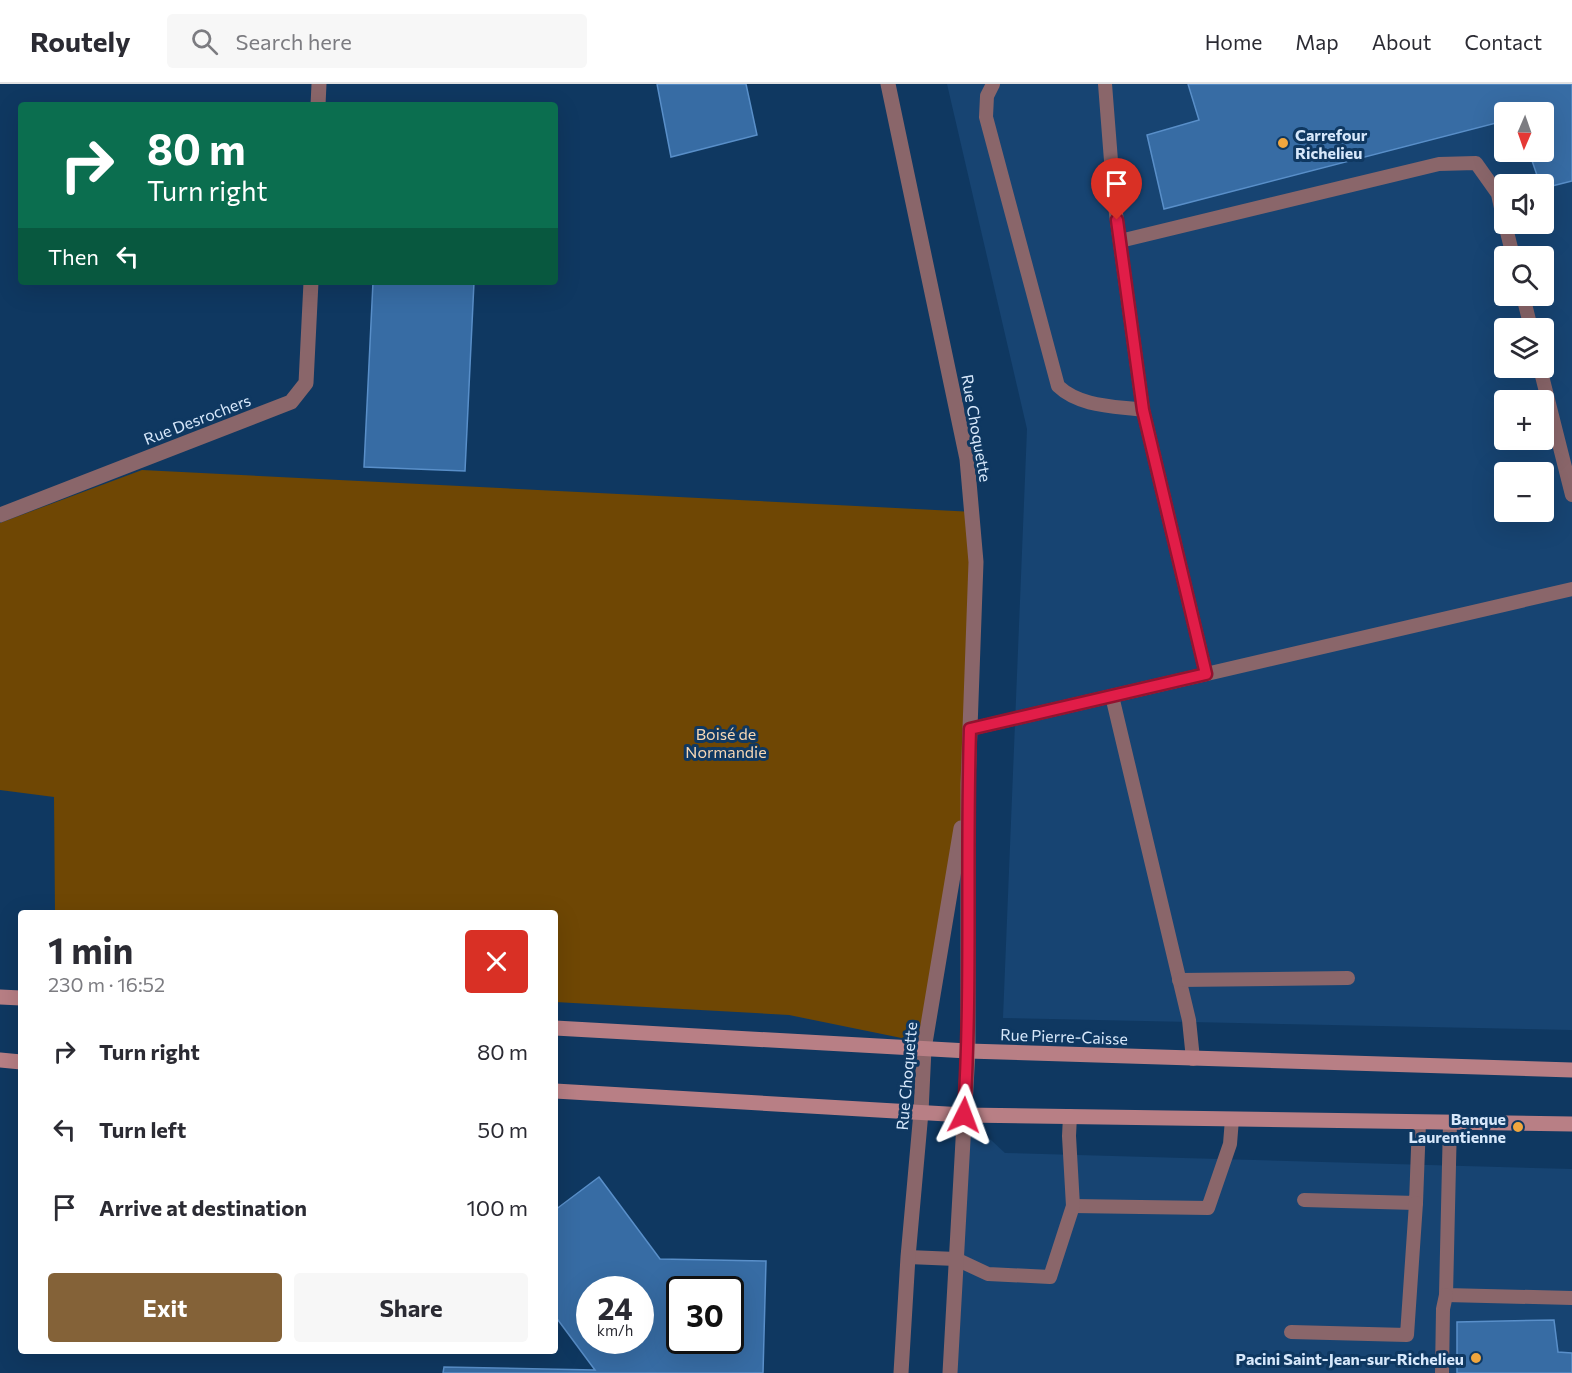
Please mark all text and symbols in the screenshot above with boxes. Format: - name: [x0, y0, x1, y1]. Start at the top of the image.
- search box: [167, 14, 587, 68]
- text: Routely: [30, 24, 131, 58]
- icon: search: [188, 25, 221, 58]
- text: Search here: [236, 28, 352, 55]
- text: Home: [1205, 29, 1262, 54]
- text: Map: [1295, 29, 1339, 54]
- text: About: [1372, 29, 1431, 54]
- text: Contact: [1464, 29, 1542, 54]
- north arrow: [1494, 102, 1554, 162]
- map controls: [1494, 102, 1554, 522]
- text: 80 m: [147, 122, 246, 174]
- place label: Carrefour Richelieu: [1295, 125, 1368, 162]
- icon: right: [48, 126, 126, 204]
- marker: Carrefour Richelieu: [1276, 136, 1290, 150]
- pin: [1091, 158, 1142, 220]
- icon: arrive: [1100, 167, 1133, 200]
- text: Turn right: [147, 174, 267, 207]
- button: sound: [1494, 174, 1554, 234]
- icon: left: [111, 240, 144, 273]
- text: Then: [48, 243, 99, 270]
- button: search: [1494, 246, 1554, 306]
- button: layers: [1494, 318, 1554, 378]
- street label: Rue Choquette: [958, 373, 996, 483]
- street label: Rue Desrochers: [141, 390, 253, 448]
- button: +: [1494, 390, 1554, 450]
- button: −: [1494, 462, 1554, 522]
- park label: Boisé de Normandie: [685, 724, 767, 761]
- text: 1 min: [48, 927, 133, 971]
- button: close: [465, 930, 528, 993]
- text: 230 m · 16:52: [48, 972, 165, 996]
- street label: Rue Choquette: [892, 1021, 920, 1131]
- street label: Rue Pierre-Caisse: [1000, 1024, 1128, 1048]
- icon: right: [48, 1035, 81, 1068]
- text: Turn right: [99, 1038, 200, 1065]
- text: 80 m: [477, 1038, 528, 1065]
- position arrow: [932, 1083, 996, 1147]
- place label: Banque Laurentienne: [1409, 1109, 1506, 1146]
- icon: left: [48, 1113, 81, 1146]
- text: Turn left: [99, 1116, 186, 1143]
- text: 50 m: [478, 1116, 528, 1143]
- marker: Banque Laurentienne: [1511, 1120, 1525, 1134]
- icon: arrive: [48, 1191, 81, 1224]
- text: Arrive at destination: [99, 1194, 307, 1221]
- text: 100 m: [466, 1194, 528, 1221]
- button: Exit: [48, 1273, 282, 1342]
- button: Share: [294, 1273, 528, 1342]
- speed limit sign: 30: [666, 1276, 744, 1354]
- text: 24: [597, 1289, 633, 1326]
- text: km/h: [597, 1321, 633, 1339]
- place label: Pacini Saint-Jean-sur-Richelieu: [1236, 1349, 1464, 1368]
- marker: Pacini Saint-Jean-sur-Richelieu: [1469, 1351, 1483, 1365]

